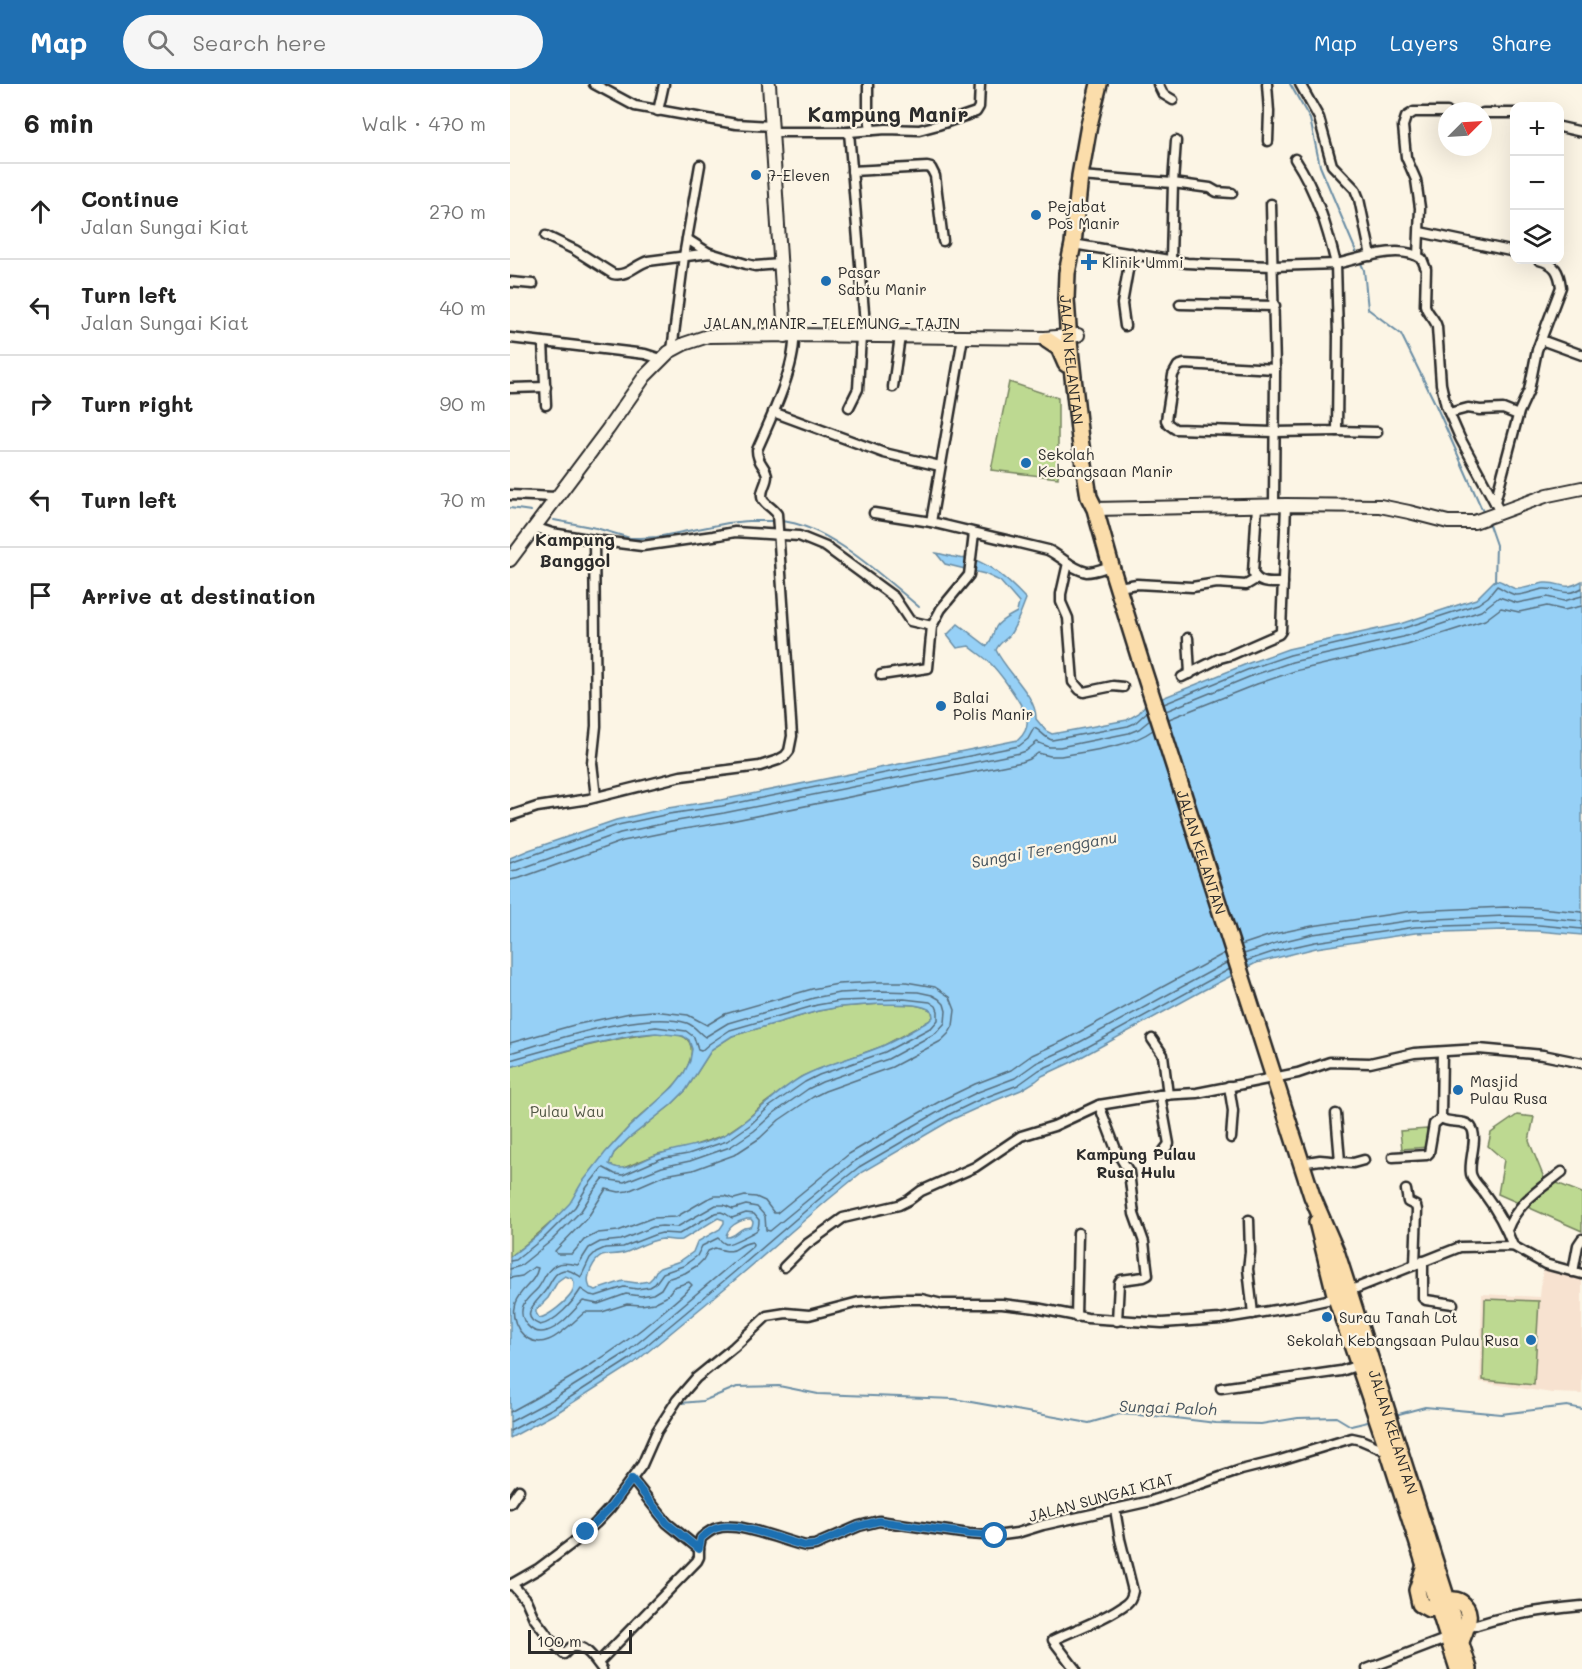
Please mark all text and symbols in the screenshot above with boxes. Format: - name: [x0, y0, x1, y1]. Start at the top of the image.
- search box: [123, 15, 543, 69]
- text: Map: [30, 24, 87, 60]
- icon: search: [144, 26, 177, 59]
- text: Search here: [192, 28, 326, 57]
- text: Map: [1314, 29, 1357, 56]
- text: Layers: [1390, 29, 1459, 56]
- text: Share: [1492, 29, 1552, 56]
- district label: Kampung Manir: [808, 100, 968, 127]
- north arrow: [1438, 102, 1492, 156]
- map controls: [1510, 102, 1564, 264]
- button: +: [1510, 102, 1564, 156]
- text: 6 min: [24, 106, 93, 140]
- text: Walk · 470 m: [361, 110, 486, 136]
- button: −: [1510, 156, 1564, 210]
- place label: 7-Eleven: [768, 165, 830, 185]
- marker: 7-Eleven: [749, 168, 763, 182]
- text: Continue: [81, 184, 179, 213]
- icon: ahead: [24, 195, 57, 228]
- place label: Pejabat Pos Manir: [1048, 196, 1120, 233]
- text: 270 m: [429, 198, 486, 224]
- marker: Pejabat Pos Manir: [1029, 208, 1043, 222]
- button: layers: [1510, 210, 1564, 264]
- text: Jalan Sungai Kiat: [81, 213, 249, 239]
- place label: Klinik Ummi: [1102, 252, 1184, 272]
- marker: Klinik Ummi: [1080, 253, 1098, 271]
- place label: Pasar Sabtu Manir: [838, 262, 927, 299]
- marker: Pasar Sabtu Manir: [819, 274, 833, 288]
- text: Turn left: [81, 280, 177, 309]
- icon: left: [24, 291, 57, 324]
- text: 40 m: [440, 294, 486, 320]
- street label: JALAN KELANTAN: [1056, 294, 1088, 425]
- text: Jalan Sungai Kiat: [81, 309, 249, 335]
- street label: JALAN MANIR - TELEMUNG - TAJIN: [704, 313, 960, 333]
- icon: right: [24, 387, 57, 420]
- text: Turn right: [81, 389, 193, 418]
- text: 90 m: [440, 390, 486, 416]
- place label: Sekolah Kebangsaan Manir: [1038, 444, 1173, 481]
- marker: Sekolah Kebangsaan Manir: [1019, 456, 1033, 470]
- icon: left: [24, 483, 57, 516]
- text: Turn left: [81, 485, 177, 514]
- text: 70 m: [440, 486, 486, 512]
- district label: Kampung Banggol: [535, 527, 615, 572]
- icon: arrive: [24, 579, 57, 612]
- text: Arrive at destination: [81, 581, 316, 610]
- place label: Balai Polis Manir: [953, 687, 1033, 724]
- marker: Balai Polis Manir: [934, 699, 948, 713]
- street label: JALAN KELANTAN: [1172, 787, 1231, 917]
- water label: Sungai Terengganu: [969, 826, 1119, 872]
- place label: Masjid Pulau Rusa: [1470, 1071, 1548, 1108]
- marker: Masjid Pulau Rusa: [1451, 1083, 1465, 1097]
- park label: Pulau Wau: [530, 1101, 604, 1121]
- district label: Kampung Pulau Rusa Hulu: [1076, 1143, 1196, 1182]
- place label: Surau Tanah Lot: [1339, 1307, 1458, 1327]
- marker: Surau Tanah Lot: [1320, 1310, 1334, 1324]
- place label: Sekolah Kebangsaan Pulau Rusa: [1287, 1330, 1519, 1350]
- marker: Sekolah Kebangsaan Pulau Rusa: [1524, 1333, 1538, 1347]
- street label: JALAN KELANTAN: [1364, 1367, 1423, 1497]
- water label: Sungai Paloh: [1119, 1395, 1217, 1419]
- street label: JALAN SUNGAI KIAT: [1026, 1468, 1176, 1526]
- route end: [572, 1518, 598, 1544]
- route start: [981, 1522, 1007, 1548]
- scale bar: [528, 1627, 632, 1654]
- text: 100 m: [537, 1630, 582, 1651]

